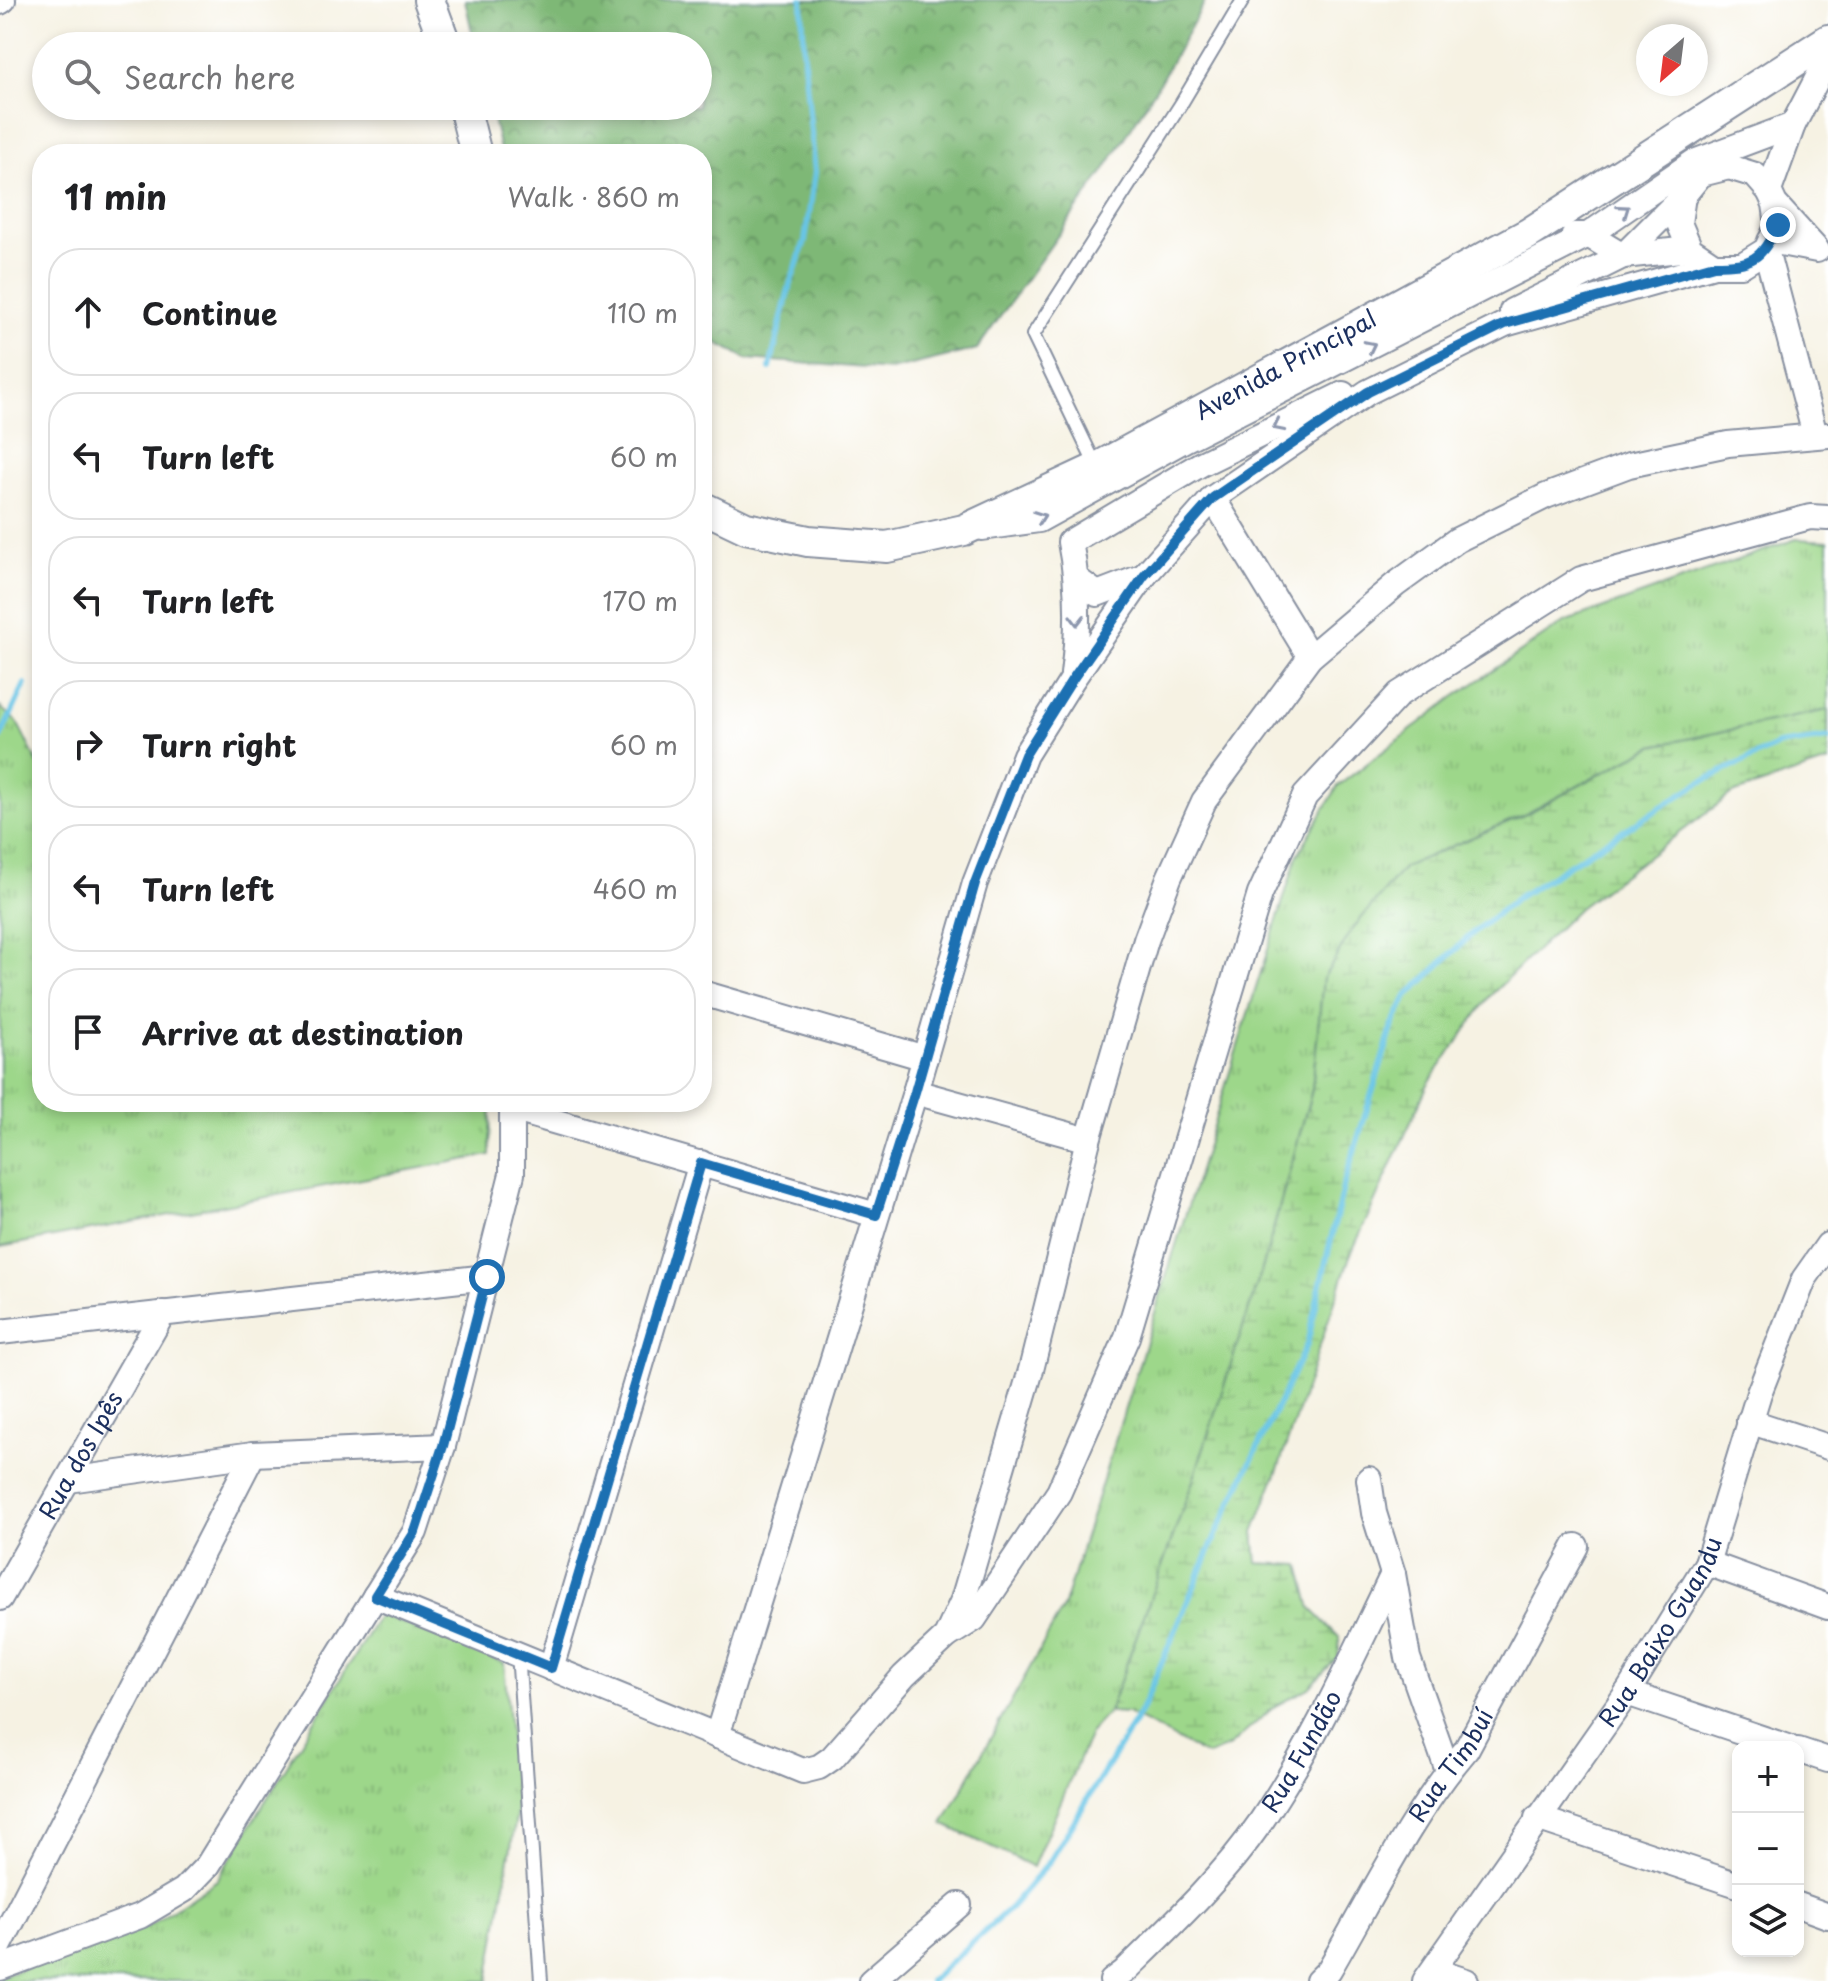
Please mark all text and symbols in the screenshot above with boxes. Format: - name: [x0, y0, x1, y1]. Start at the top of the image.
- north arrow: [1636, 24, 1708, 96]
- search box: [32, 32, 712, 120]
- icon: search: [60, 54, 104, 98]
- text: Search here: [124, 54, 296, 99]
- text: 11 min: [64, 170, 167, 222]
- text: Walk · 860 m: [508, 177, 680, 216]
- one-way arrow: [1615, 205, 1629, 220]
- route end: [1760, 207, 1796, 243]
- icon: ahead: [66, 290, 110, 334]
- text: Continue: [142, 290, 277, 335]
- text: 110 m: [607, 293, 678, 332]
- street label: Avenida Principal: [1188, 300, 1382, 428]
- one-way arrow: [1361, 340, 1376, 356]
- one-way arrow: [1271, 416, 1286, 432]
- icon: left: [66, 434, 110, 478]
- text: Turn left: [142, 434, 274, 479]
- text: 60 m: [610, 437, 678, 476]
- one-way arrow: [1032, 510, 1046, 527]
- icon: left: [66, 578, 110, 622]
- text: Turn left: [142, 578, 274, 623]
- text: 170 m: [603, 581, 678, 620]
- one-way arrow: [1068, 614, 1086, 627]
- icon: right: [66, 722, 110, 766]
- text: Turn right: [142, 722, 297, 767]
- text: 60 m: [610, 725, 678, 764]
- icon: left: [66, 866, 110, 910]
- text: Turn left: [142, 866, 274, 911]
- text: 460 m: [593, 869, 678, 908]
- icon: arrive: [66, 1010, 110, 1054]
- text: Arrive at destination: [142, 1010, 464, 1055]
- route start: [469, 1259, 505, 1295]
- street label: Rua dos Ipês: [29, 1384, 131, 1526]
- street label: Rua Baixo Guandu: [1589, 1532, 1730, 1734]
- street label: Rua Fundão: [1252, 1683, 1350, 1819]
- street label: Rua Timbuí: [1398, 1701, 1501, 1829]
- map controls: [1732, 1741, 1804, 1957]
- button: +: [1732, 1741, 1804, 1813]
- button: −: [1732, 1813, 1804, 1885]
- button: layers: [1732, 1885, 1804, 1957]

